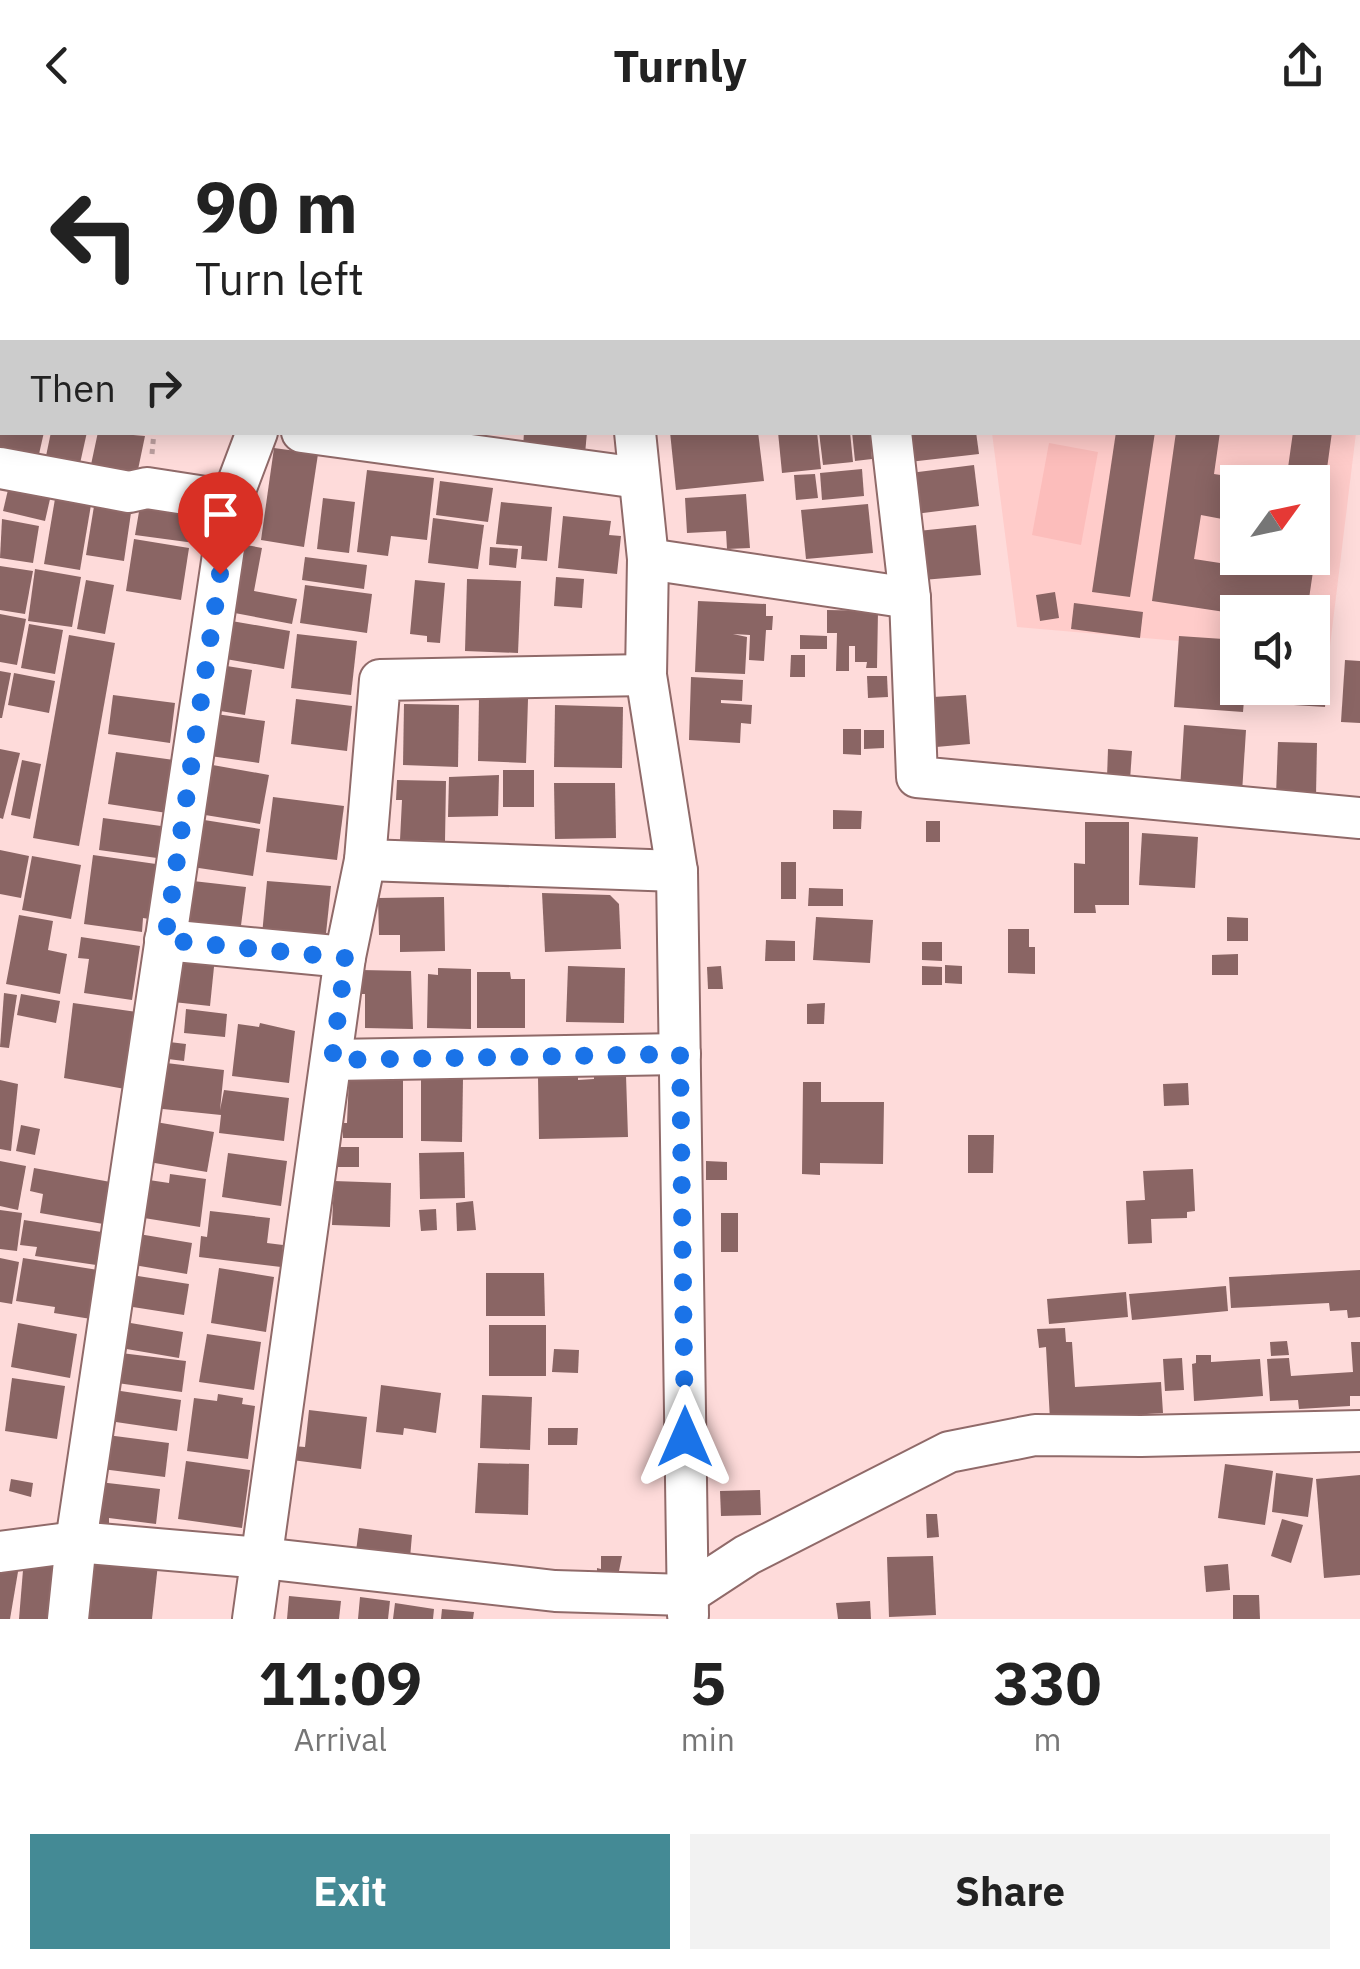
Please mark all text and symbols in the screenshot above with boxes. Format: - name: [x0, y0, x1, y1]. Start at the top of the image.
- text: Turnly: [613, 36, 747, 94]
- icon: back: [30, 38, 85, 93]
- icon: share: [1275, 38, 1330, 93]
- text: 90 m: [195, 161, 358, 252]
- icon: left: [30, 170, 160, 300]
- text: Turn left: [195, 249, 364, 307]
- icon: right: [136, 360, 191, 415]
- text: Then: [30, 363, 116, 412]
- north arrow: [1220, 465, 1330, 575]
- map controls: [1220, 465, 1330, 705]
- pin: [178, 472, 263, 575]
- icon: arrive: [193, 487, 248, 542]
- button: sound: [1220, 595, 1330, 705]
- position arrow: [633, 1385, 737, 1489]
- text: 11:09: [259, 1643, 422, 1722]
- text: 5: [690, 1643, 726, 1722]
- text: 330: [993, 1643, 1101, 1722]
- text: Arrival: [294, 1718, 387, 1760]
- text: min: [681, 1718, 735, 1760]
- text: m: [1034, 1718, 1061, 1760]
- button: Exit: [30, 1834, 670, 1949]
- button: Share: [690, 1834, 1330, 1949]

